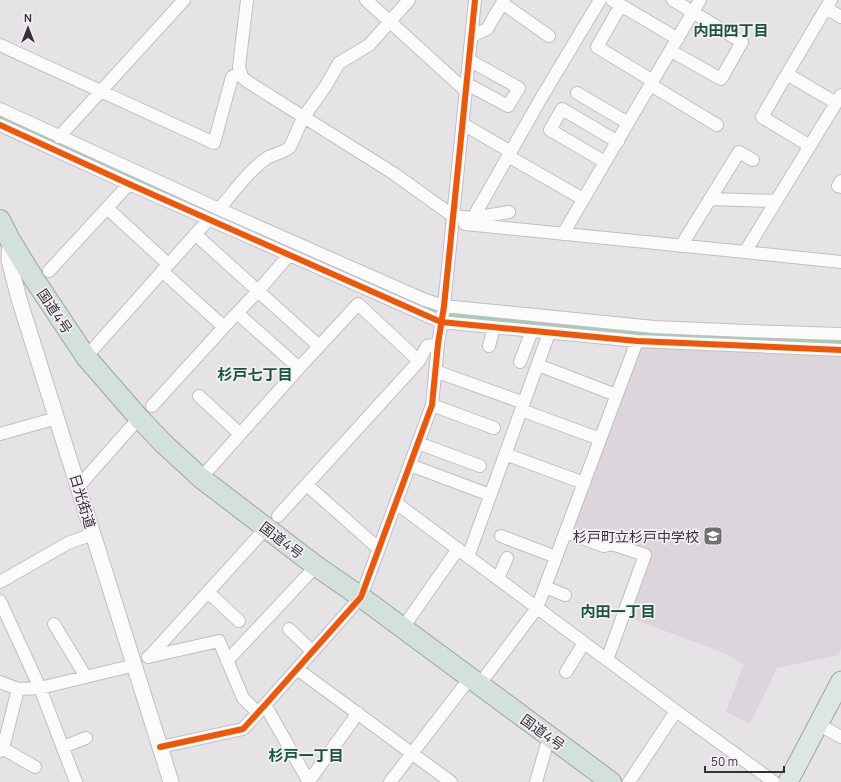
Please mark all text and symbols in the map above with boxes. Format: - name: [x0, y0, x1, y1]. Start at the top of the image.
- north arrow: [8, 8, 48, 48]
- text: N: [24, 10, 32, 25]
- district label: 内田四丁目: [693, 20, 769, 41]
- street label: 国道4号: [33, 285, 77, 337]
- district label: 杉戸七丁目: [217, 364, 293, 385]
- street label: 日光街道: [66, 471, 100, 531]
- street label: 国道4号: [256, 517, 308, 563]
- school or university icon: 杉戸町立杉戸中学校: [702, 525, 724, 547]
- place label: 杉戸町立杉戸中学校: [573, 527, 699, 546]
- district label: 内田一丁目: [580, 601, 656, 622]
- street label: 国道4号: [517, 710, 569, 754]
- district label: 杉戸一丁目: [268, 745, 344, 766]
- scale bar: [705, 748, 784, 774]
- text: 50 m: [711, 753, 738, 770]

